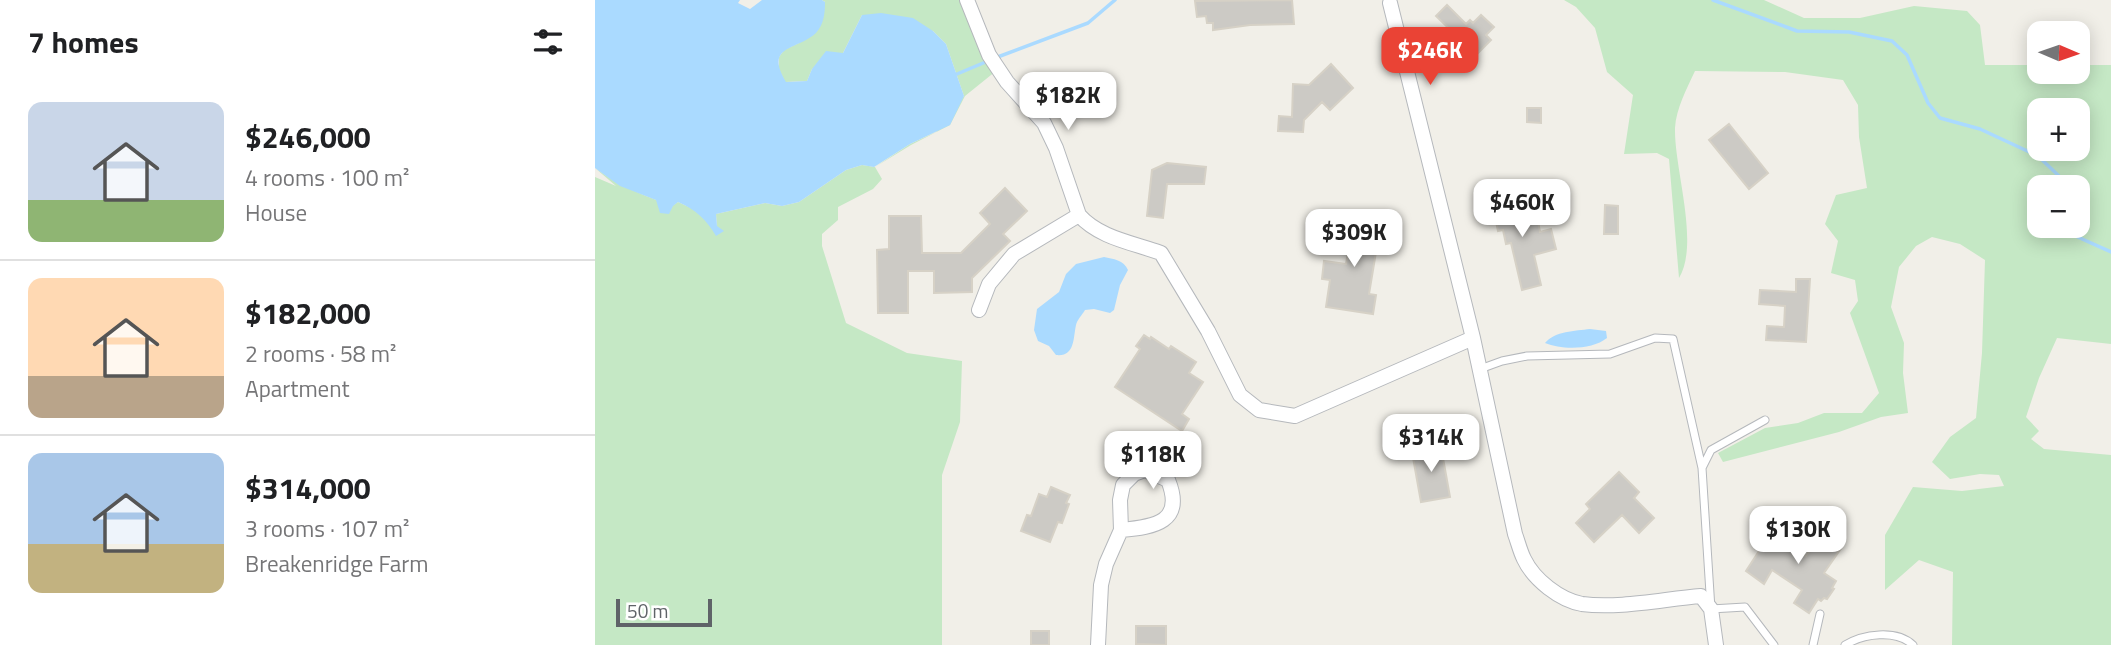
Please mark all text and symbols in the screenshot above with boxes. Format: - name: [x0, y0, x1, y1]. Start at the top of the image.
- text: 7 homes: [28, 19, 139, 65]
- north arrow: [2027, 21, 2089, 84]
- map controls: [2027, 21, 2090, 238]
- icon: filters: [529, 23, 567, 61]
- pin: $246K: [1381, 28, 1479, 87]
- text: $246K: [1397, 32, 1463, 67]
- pin: $182K: [1019, 72, 1117, 132]
- text: $182K: [1035, 77, 1101, 112]
- button: +: [2027, 98, 2090, 161]
- text: $246,000: [245, 114, 371, 160]
- icon: home: [84, 130, 168, 214]
- text: 4 rooms · 100 m²: [245, 160, 409, 195]
- button: −: [2027, 175, 2090, 238]
- pin: $460K: [1473, 180, 1571, 239]
- text: $460K: [1489, 184, 1555, 219]
- text: House: [245, 195, 307, 230]
- pin: $309K: [1305, 210, 1403, 269]
- text: $309K: [1321, 214, 1387, 249]
- text: $182,000: [245, 290, 371, 336]
- icon: home: [84, 306, 168, 390]
- text: 2 rooms · 58 m²: [245, 336, 396, 371]
- text: Apartment: [245, 371, 350, 406]
- pin: $314K: [1382, 414, 1480, 474]
- text: $314K: [1398, 419, 1464, 454]
- pin: $118K: [1104, 432, 1202, 491]
- text: $118K: [1120, 436, 1186, 471]
- text: $314,000: [245, 465, 371, 511]
- icon: home: [84, 481, 168, 565]
- pin: $130K: [1749, 506, 1847, 566]
- text: 3 rooms · 107 m²: [245, 511, 409, 546]
- text: $130K: [1765, 511, 1831, 546]
- text: Breakenridge Farm: [245, 546, 428, 581]
- scale bar: [616, 596, 712, 628]
- text: 50 m: [627, 596, 668, 625]

